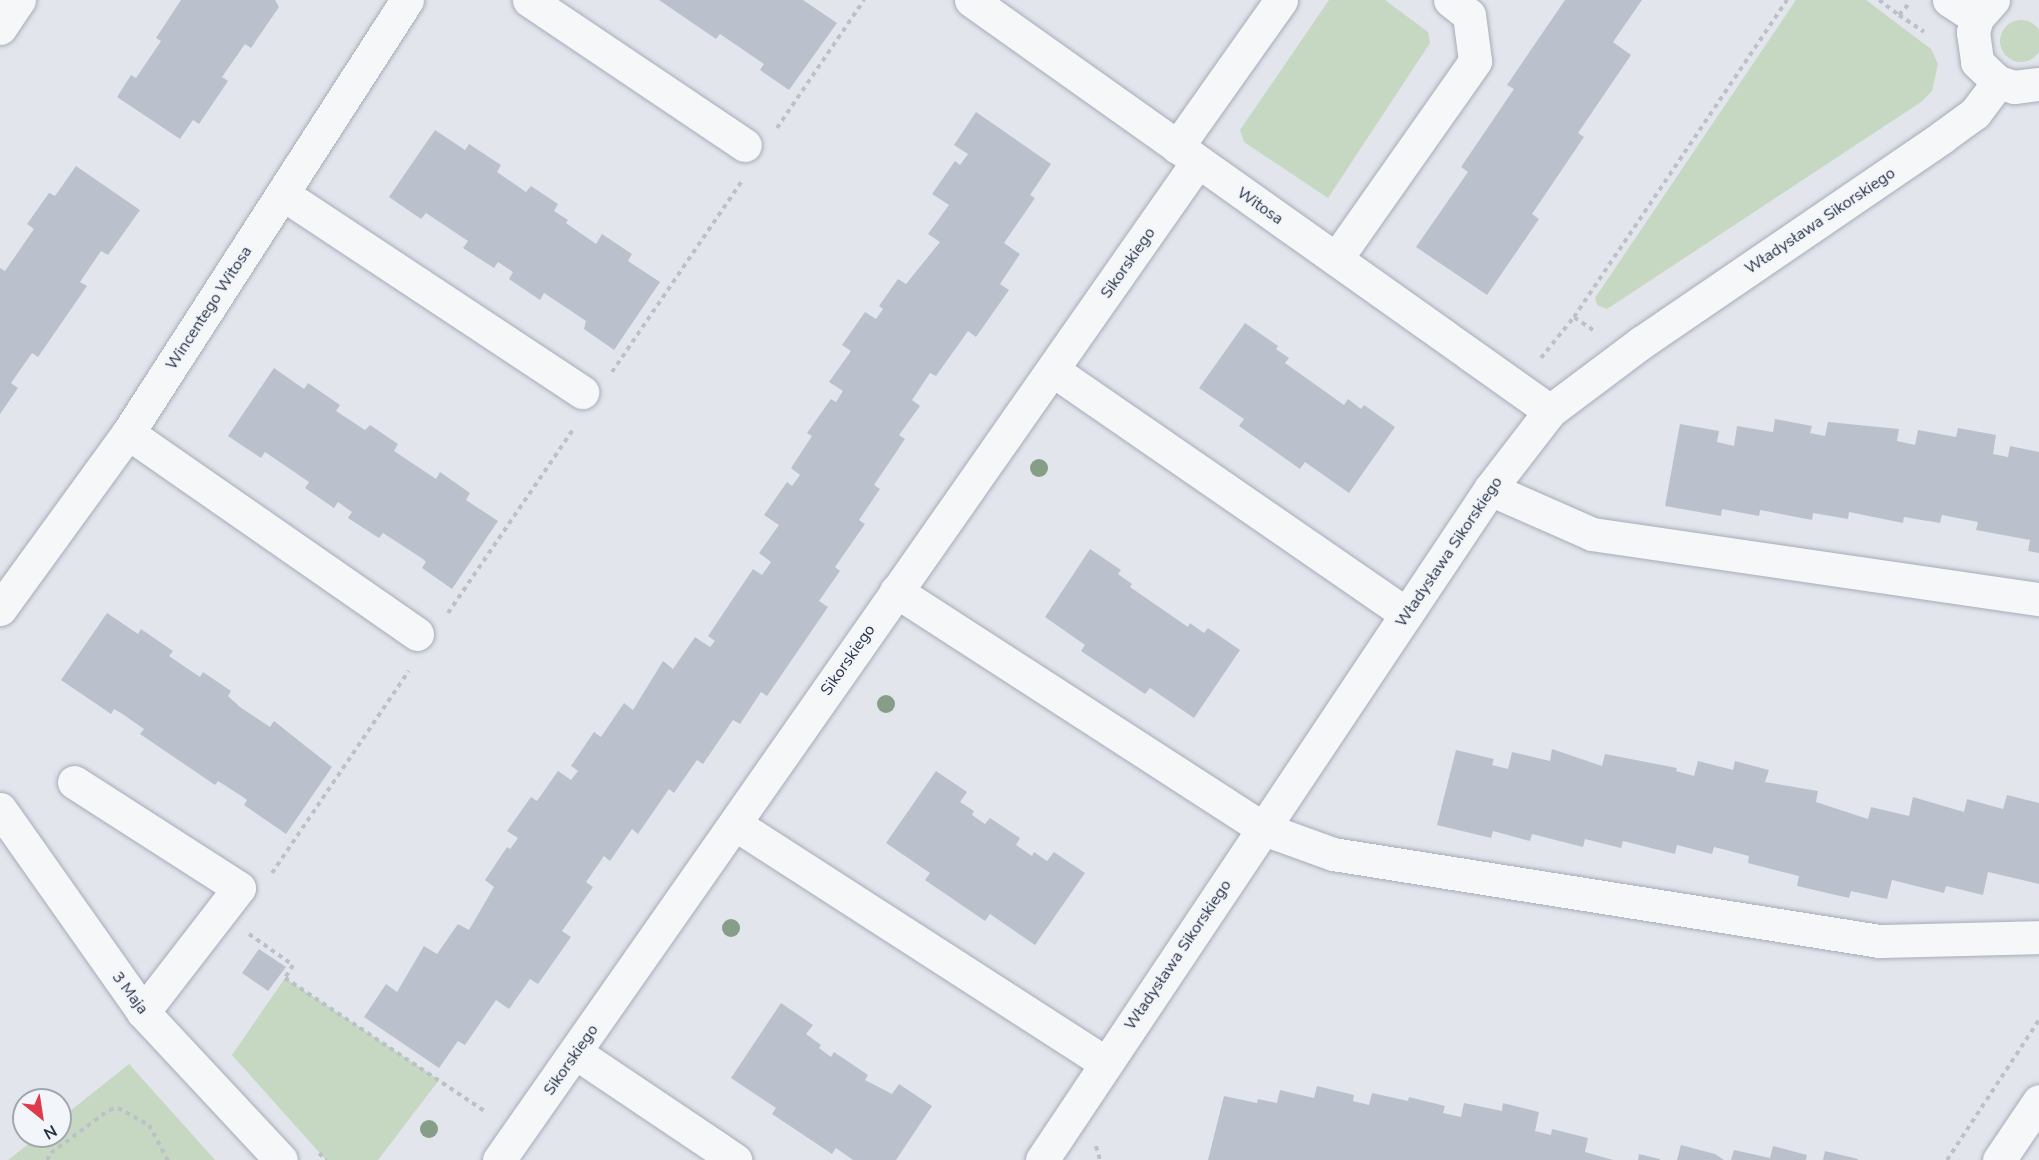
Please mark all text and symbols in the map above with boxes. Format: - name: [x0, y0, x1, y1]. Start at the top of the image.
- street label: Władysława Sikorskiego: [1741, 164, 1899, 278]
- street label: Witosa: [1233, 183, 1287, 229]
- street label: Sikorskiego: [1097, 224, 1159, 302]
- street label: Wincentego Witosa: [162, 243, 256, 373]
- street label: Władysława Sikorskiego: [1392, 473, 1506, 631]
- street label: Sikorskiego: [817, 621, 879, 699]
- street label: Władysława Sikorskiego: [1121, 876, 1235, 1034]
- street label: 3 Maja: [108, 968, 152, 1018]
- street label: Sikorskiego: [540, 1021, 602, 1099]
- north arrow: [12, 1088, 72, 1148]
- text: N: [39, 1119, 61, 1144]

